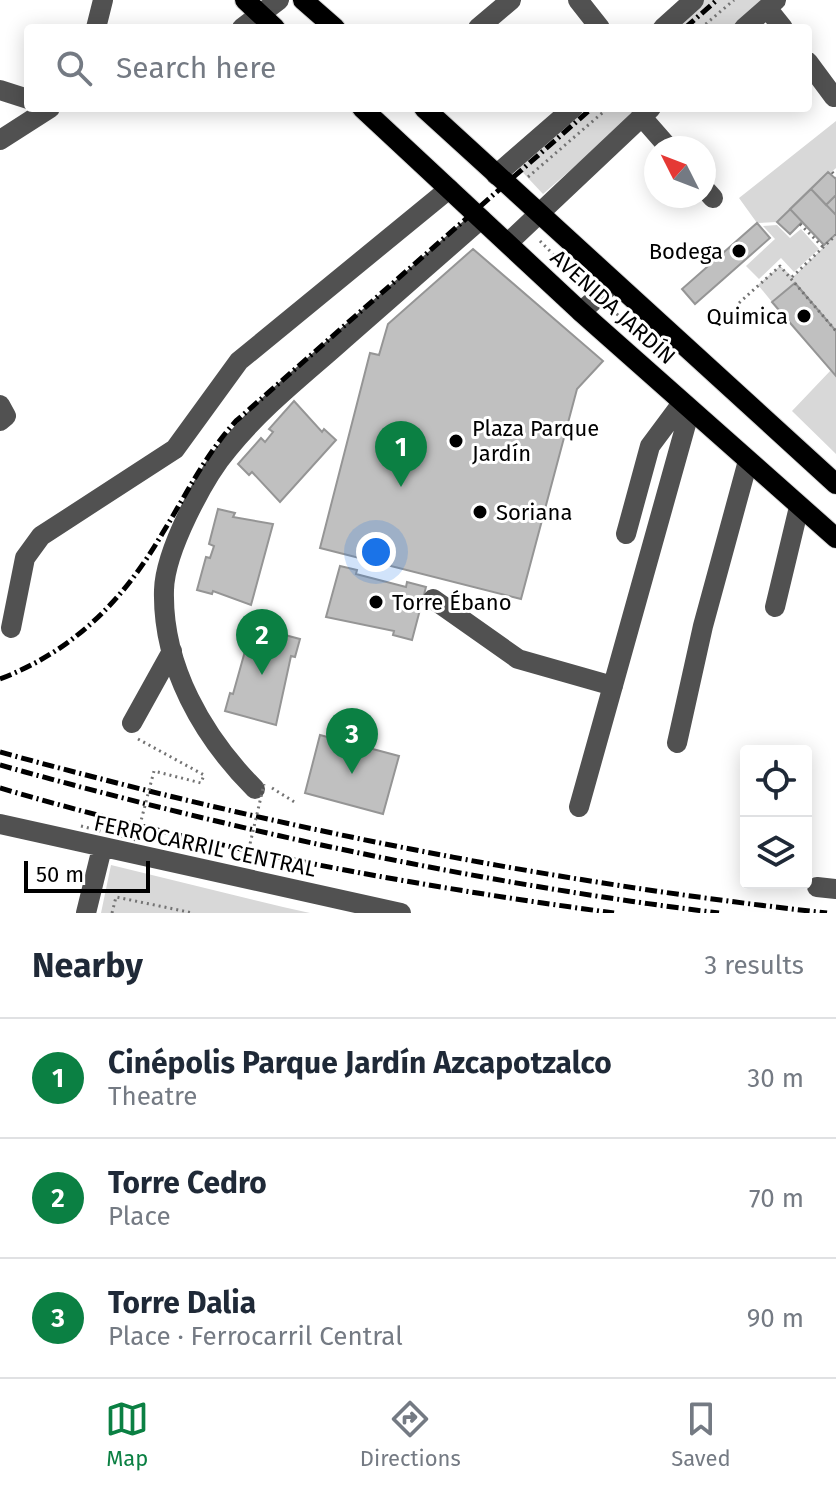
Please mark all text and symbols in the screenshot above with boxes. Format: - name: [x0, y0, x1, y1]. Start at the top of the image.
- search box: [24, 24, 812, 112]
- icon: search: [52, 46, 96, 90]
- text: Search here: [116, 50, 276, 86]
- north arrow: [644, 136, 716, 208]
- place label: Bodega: [649, 238, 723, 265]
- marker: Bodega: [730, 242, 748, 260]
- street label: AVENIDA JARDÍN: [545, 244, 681, 370]
- place label: Quimica: [706, 303, 788, 330]
- marker: Quimica: [795, 307, 813, 325]
- place label: Plaza Parque Jardín: [472, 415, 599, 467]
- pin: 1: [375, 421, 427, 487]
- marker: Plaza Parque Jardín: [447, 432, 465, 450]
- place label: Soriana: [496, 499, 572, 526]
- marker: Soriana: [471, 503, 489, 521]
- your location: [356, 532, 396, 572]
- place label: Torre Ébano: [392, 589, 511, 616]
- marker: Torre Ébano: [367, 593, 385, 611]
- pin: 2: [236, 609, 288, 675]
- pin: 3: [326, 708, 378, 774]
- map controls: [740, 745, 812, 889]
- button: locate: [740, 745, 812, 817]
- street label: FERROCARRIL CENTRAL: [91, 809, 319, 883]
- button: layers: [740, 817, 812, 889]
- scale bar: [24, 857, 150, 893]
- text: 50 m: [36, 861, 84, 888]
- text: Nearby: [32, 945, 143, 986]
- text: 3 results: [704, 950, 804, 981]
- text: Cinépolis Parque Jardín Azcapotzalco: [108, 1045, 612, 1081]
- text: 1: [52, 1063, 64, 1094]
- text: 30 m: [747, 1063, 804, 1094]
- text: Theatre: [108, 1081, 198, 1112]
- text: Torre Cedro: [108, 1165, 267, 1201]
- text: 2: [51, 1183, 65, 1214]
- text: 70 m: [749, 1183, 804, 1214]
- text: Place: [108, 1201, 171, 1232]
- text: Torre Dalia: [108, 1285, 256, 1321]
- text: 3: [51, 1303, 65, 1334]
- text: 90 m: [747, 1303, 804, 1334]
- text: Place · Ferrocarril Central: [108, 1321, 403, 1352]
- tab: Map: [105, 1397, 149, 1472]
- tab: Directions: [360, 1397, 461, 1472]
- tab: Saved: [671, 1397, 731, 1472]

